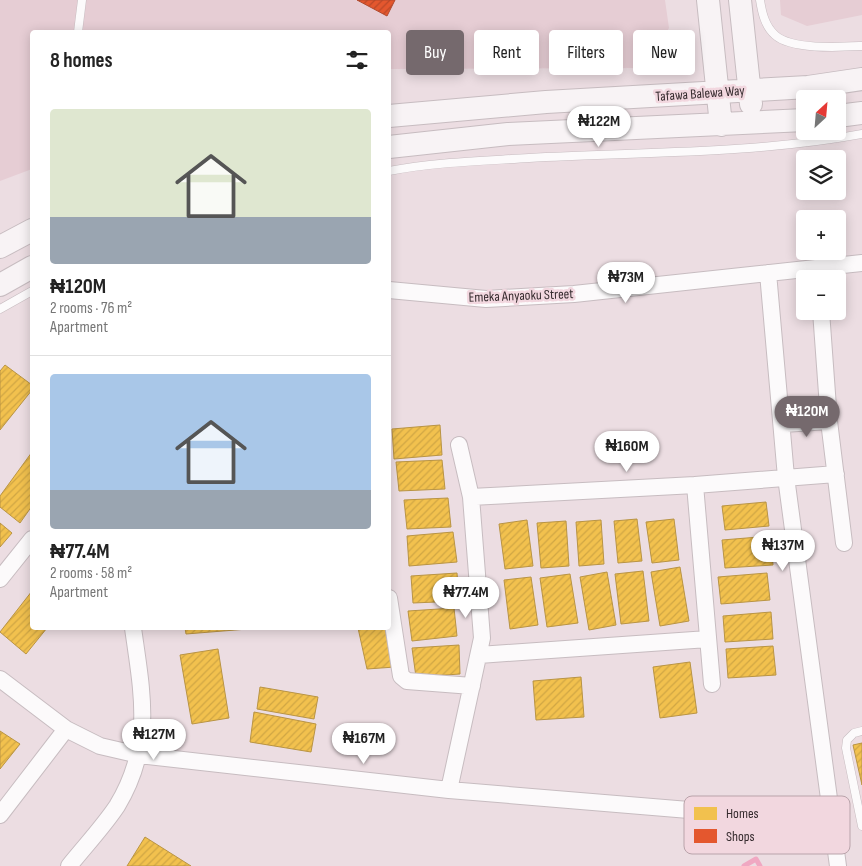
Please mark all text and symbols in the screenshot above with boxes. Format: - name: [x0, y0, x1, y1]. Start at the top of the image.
- chip: Buy: [406, 30, 464, 75]
- chip: Rent: [474, 30, 539, 75]
- chip: Filters: [549, 30, 623, 75]
- chip: New: [633, 30, 695, 75]
- icon: filters: [343, 46, 371, 74]
- text: 8 homes: [50, 48, 113, 73]
- street label: Tafawa Balewa Way: [655, 82, 746, 105]
- north arrow: [796, 90, 846, 140]
- map controls: [796, 90, 846, 320]
- pin: ₦122M: [564, 106, 634, 148]
- text: ₦122M: [578, 112, 620, 131]
- icon: home: [166, 141, 256, 231]
- button: layers: [796, 150, 846, 200]
- button: +: [796, 210, 846, 260]
- pin: ₦73M: [596, 262, 656, 304]
- text: ₦73M: [608, 268, 644, 287]
- button: −: [796, 270, 846, 320]
- text: ₦120M: [50, 274, 106, 299]
- street label: Emeka Anyaoku Street: [468, 285, 574, 306]
- text: 2 rooms · 76 m²: [50, 299, 132, 318]
- text: Apartment: [50, 318, 108, 337]
- pin: ₦120M: [772, 396, 842, 438]
- text: ₦120M: [786, 402, 828, 421]
- icon: home: [166, 407, 256, 497]
- pin: ₦160M: [592, 430, 662, 473]
- text: ₦160M: [605, 437, 649, 456]
- pin: ₦137M: [748, 530, 818, 572]
- text: ₦137M: [762, 536, 804, 555]
- text: ₦77.4M: [50, 539, 110, 564]
- text: 2 rooms · 58 m²: [50, 564, 132, 583]
- pin: ₦77.4M: [425, 576, 507, 619]
- text: Apartment: [50, 583, 108, 602]
- text: ₦77.4M: [443, 583, 489, 602]
- pin: ₦127M: [119, 718, 189, 761]
- pin: ₦167M: [329, 722, 399, 765]
- text: ₦127M: [133, 725, 175, 744]
- text: ₦167M: [343, 729, 385, 748]
- legend: [684, 796, 850, 854]
- text: Homes: [726, 805, 759, 822]
- text: Shops: [726, 828, 755, 845]

